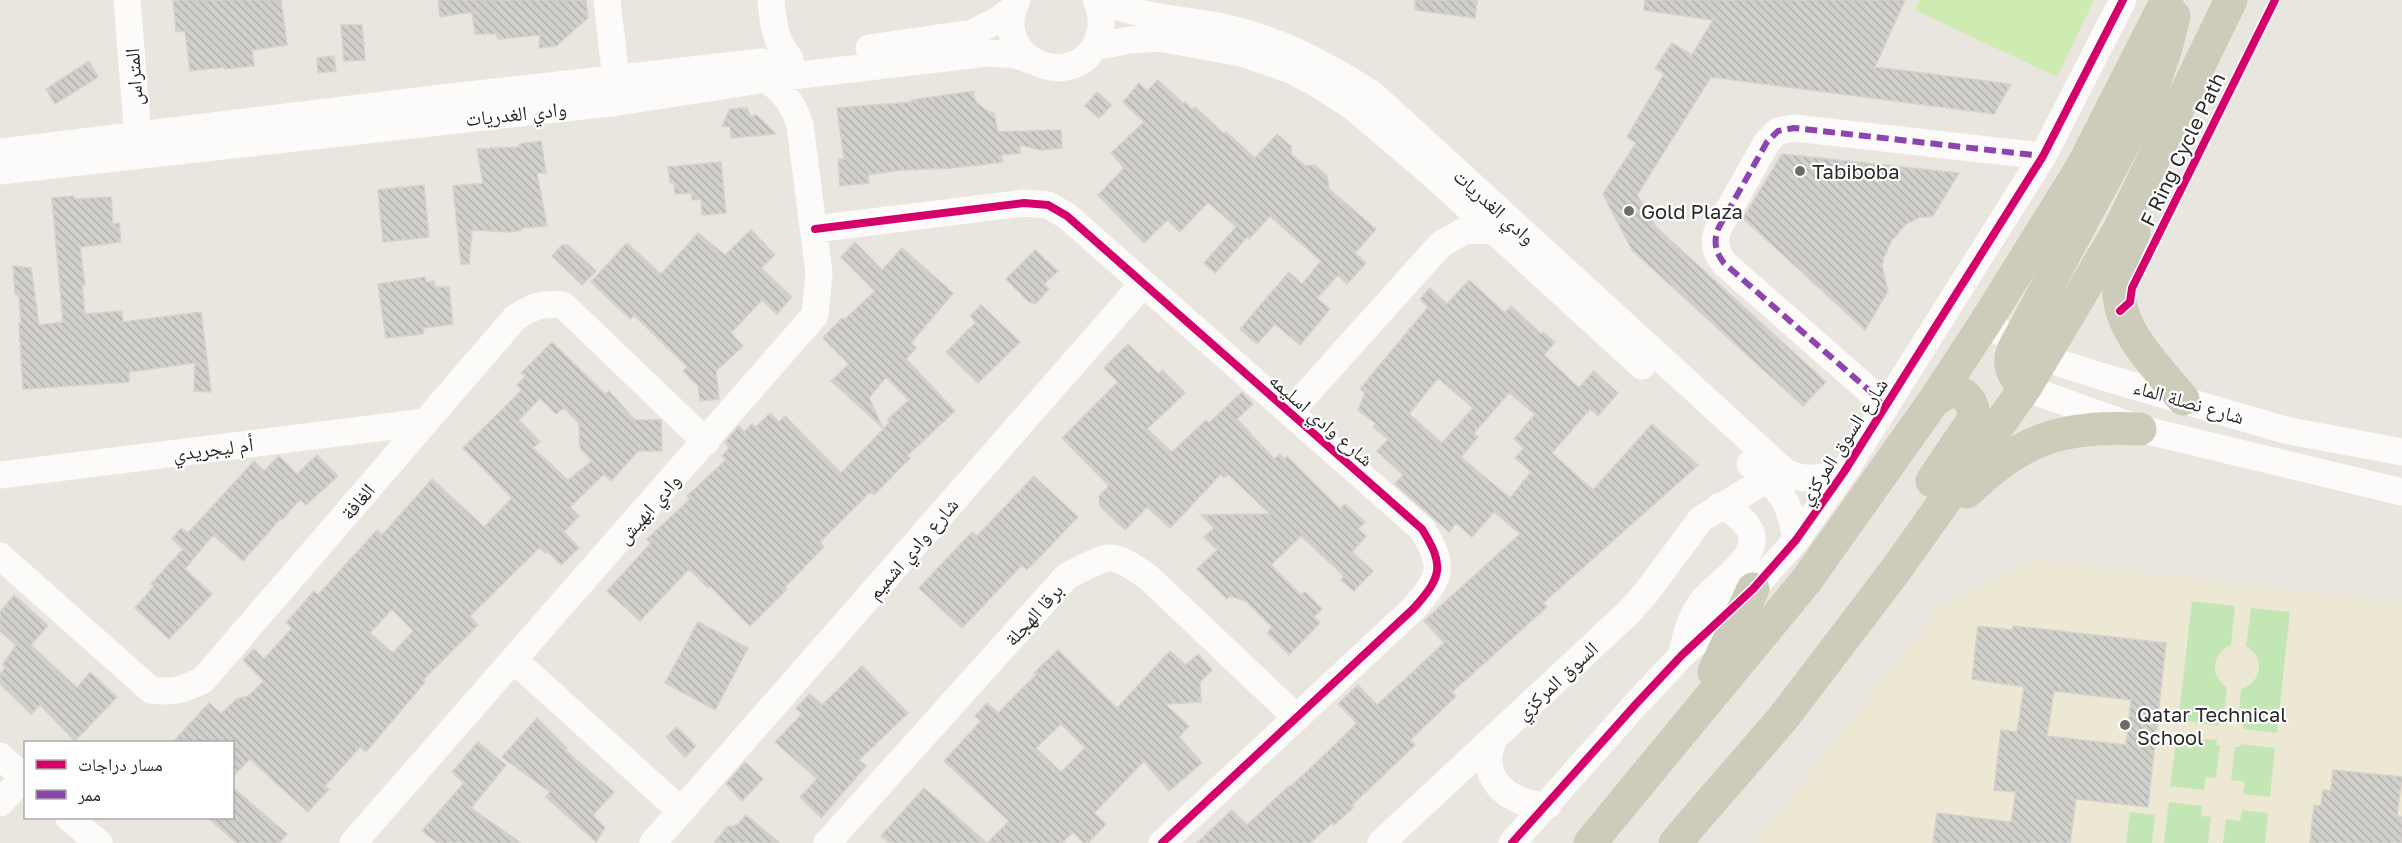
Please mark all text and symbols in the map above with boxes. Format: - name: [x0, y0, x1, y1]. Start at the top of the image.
- street label: المتراس: [119, 47, 148, 107]
- street label: F Ring Cycle Path: [2134, 68, 2230, 230]
- street label: وادي الغدريات: [464, 96, 568, 135]
- place label: Tabiboba: [1812, 159, 1899, 183]
- street label: وادي الغدريات: [1446, 163, 1541, 253]
- marker: Tabiboba: [1793, 164, 1807, 178]
- place label: Gold Plaza: [1641, 199, 1743, 223]
- marker: Gold Plaza: [1622, 204, 1636, 218]
- street label: شارع وادي اسليمه: [1262, 367, 1379, 475]
- street label: شارع السوق المركزي: [1792, 373, 1896, 512]
- street label: شارع نصلة الماء: [2130, 374, 2247, 430]
- street label: أم ليجريدي: [171, 431, 255, 470]
- street label: وادي ابهيش: [611, 468, 689, 551]
- street label: الغافة: [335, 478, 379, 524]
- street label: شارع وادي اشميم: [861, 492, 966, 607]
- street label: برقا الهجلة: [999, 578, 1068, 651]
- street label: السوق المركزي: [1510, 636, 1606, 728]
- place label: Qatar Technical School: [2137, 702, 2287, 749]
- marker: Qatar Technical School: [2118, 718, 2132, 732]
- legend: [24, 741, 234, 819]
- text: مسار دراجات: [78, 753, 163, 775]
- text: ممر: [77, 783, 101, 805]

